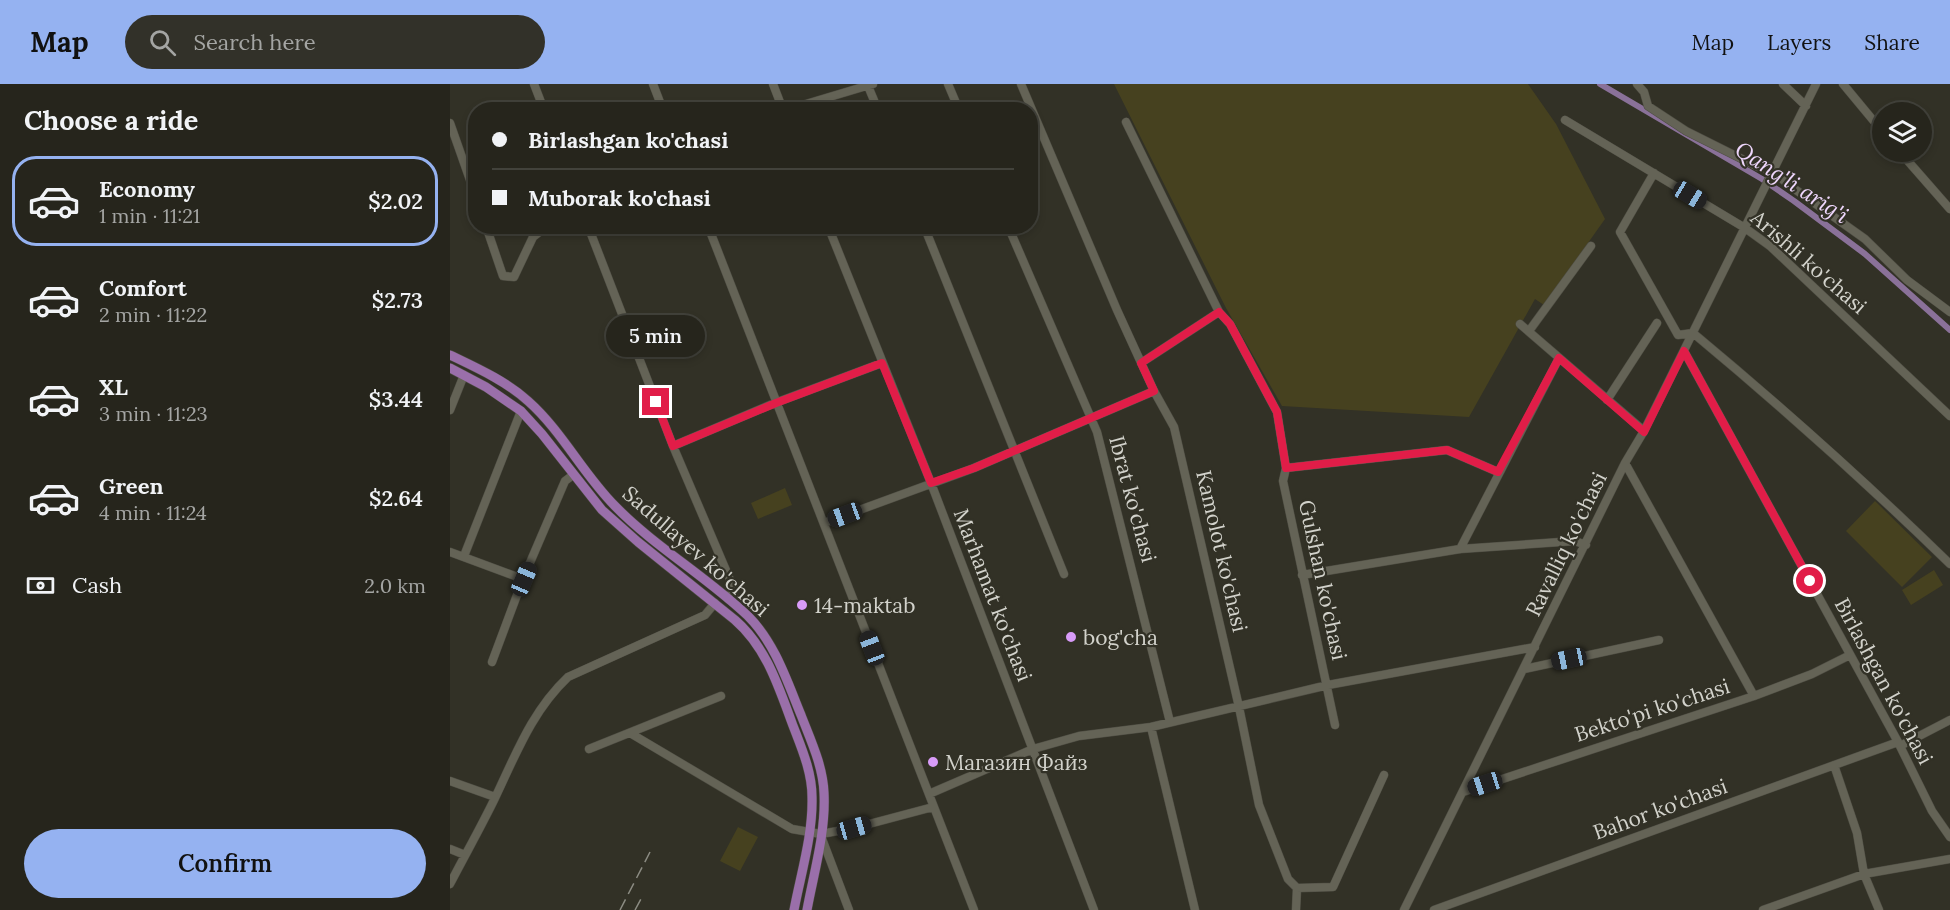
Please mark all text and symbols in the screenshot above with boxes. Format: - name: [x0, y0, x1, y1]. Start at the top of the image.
- search box: [125, 15, 545, 69]
- text: Map: [30, 24, 89, 60]
- icon: search: [146, 26, 179, 59]
- text: Search here: [194, 28, 316, 56]
- text: Map: [1691, 29, 1734, 56]
- text: Layers: [1767, 29, 1831, 56]
- text: Share: [1864, 29, 1920, 56]
- map controls: [1872, 102, 1932, 162]
- button: layers: [1872, 102, 1932, 162]
- text: Choose a ride: [24, 103, 198, 137]
- text: Birlashgan ko'chasi: [528, 126, 728, 154]
- water label: Qang'li arig'i: [1730, 135, 1854, 229]
- icon: car: [27, 174, 81, 228]
- text: Economy: [99, 175, 195, 203]
- car: [1670, 178, 1710, 212]
- text: Muborak ko'chasi: [528, 184, 711, 212]
- text: $2.02: [368, 187, 423, 215]
- text: 1 min · 11:21: [99, 203, 200, 228]
- street label: Arishli ko'chasi: [1745, 204, 1873, 320]
- icon: car: [27, 273, 81, 327]
- text: Comfort: [99, 274, 187, 302]
- text: $2.73: [372, 286, 423, 314]
- text: 2 min · 11:22: [99, 302, 207, 327]
- callout: 5 min: [606, 315, 706, 357]
- text: 5 min: [629, 323, 682, 348]
- icon: car: [27, 372, 81, 426]
- text: XL: [99, 373, 128, 401]
- text: $3.44: [369, 385, 423, 413]
- route end: [642, 388, 669, 415]
- text: 3 min · 11:23: [99, 401, 208, 426]
- street label: Ibrat ko'chasi: [1103, 433, 1163, 565]
- street label: Kamolot ko'chasi: [1190, 467, 1254, 635]
- street label: Ravalliq ko'chasi: [1519, 467, 1613, 621]
- icon: car: [27, 471, 81, 525]
- text: Green: [99, 472, 164, 500]
- street label: Sadullayev ko'chasi: [617, 480, 775, 622]
- text: $2.64: [369, 484, 423, 512]
- street label: Gulshan ko'chasi: [1293, 497, 1353, 663]
- text: 4 min · 11:24: [99, 500, 207, 525]
- car: [825, 500, 865, 530]
- street label: Marhamat ko'chasi: [948, 505, 1038, 685]
- car: [509, 559, 539, 599]
- route start: [1796, 567, 1823, 594]
- icon: cash: [24, 569, 57, 602]
- text: Cash: [72, 571, 122, 599]
- text: 2.0 km: [364, 573, 426, 598]
- place label: 14-maktab: [814, 592, 915, 619]
- street label: Birlashgan ko'chasi: [1829, 593, 1939, 769]
- marker: 14-maktab: [795, 598, 809, 612]
- place label: bog'cha: [1083, 624, 1158, 651]
- car: [857, 628, 887, 668]
- marker: bog'cha: [1064, 630, 1078, 644]
- car: [1550, 646, 1588, 672]
- street label: Bekto'pi ko'chasi: [1571, 672, 1733, 748]
- place label: Магазин Файз: [945, 749, 1088, 776]
- marker: Магазин Файз: [926, 755, 940, 769]
- car: [1465, 770, 1505, 798]
- street label: Bahor ko'chasi: [1589, 772, 1731, 846]
- car: [834, 814, 874, 842]
- button: Confirm: [24, 829, 426, 898]

